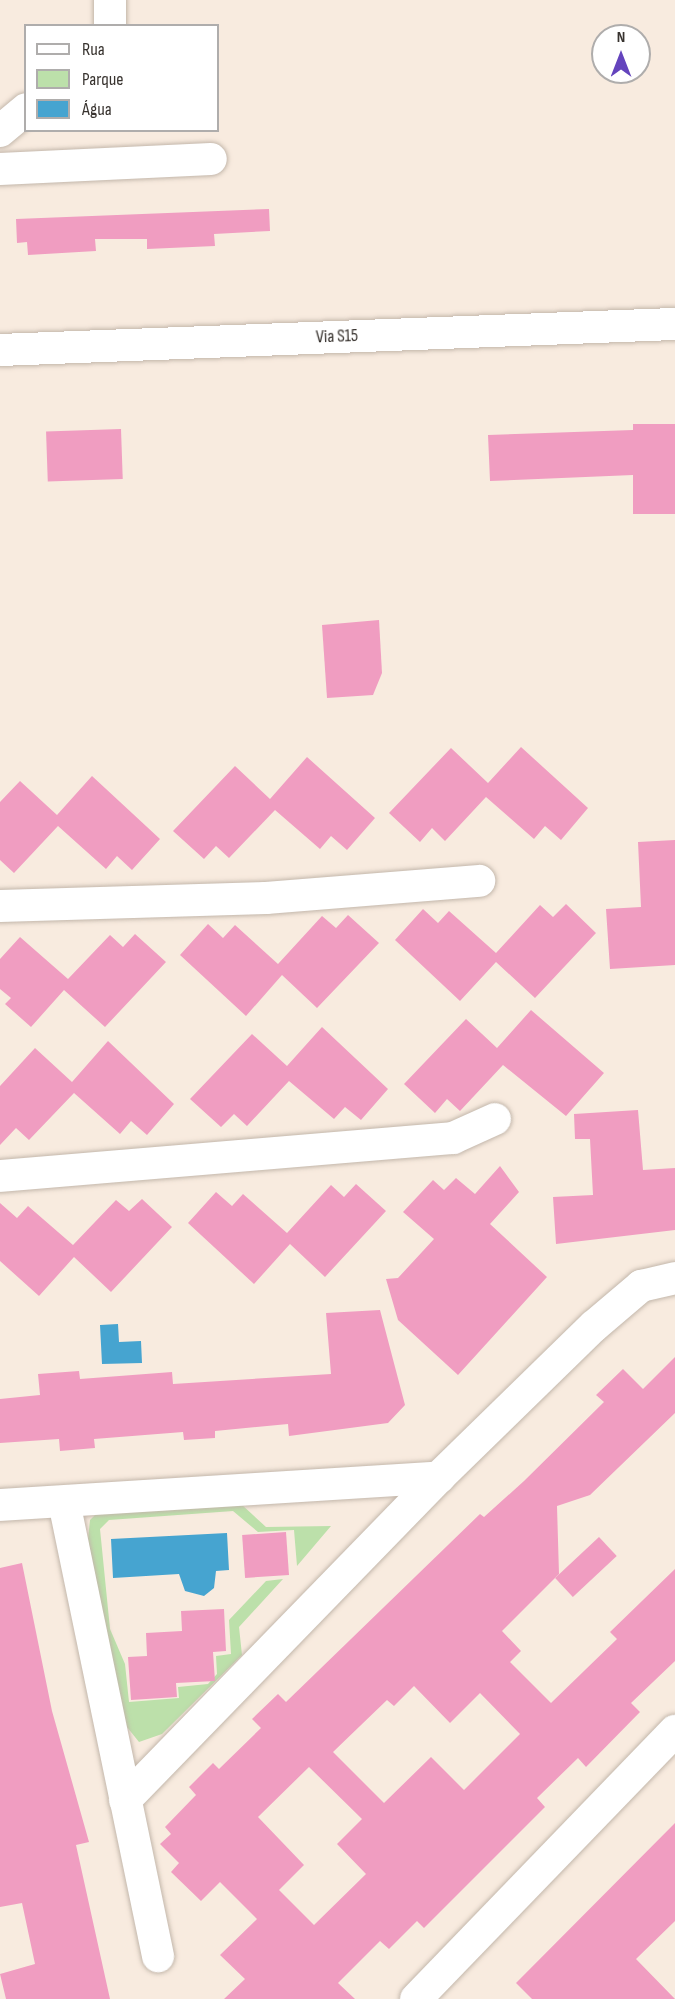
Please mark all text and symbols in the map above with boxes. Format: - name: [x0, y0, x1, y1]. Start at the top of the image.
- legend: [24, 24, 219, 132]
- north arrow: [591, 24, 651, 84]
- text: N: [617, 28, 625, 47]
- text: Rua: [82, 39, 105, 60]
- text: Parque: [82, 69, 123, 90]
- text: Água: [82, 99, 112, 120]
- street label: Via S15: [315, 325, 359, 349]

